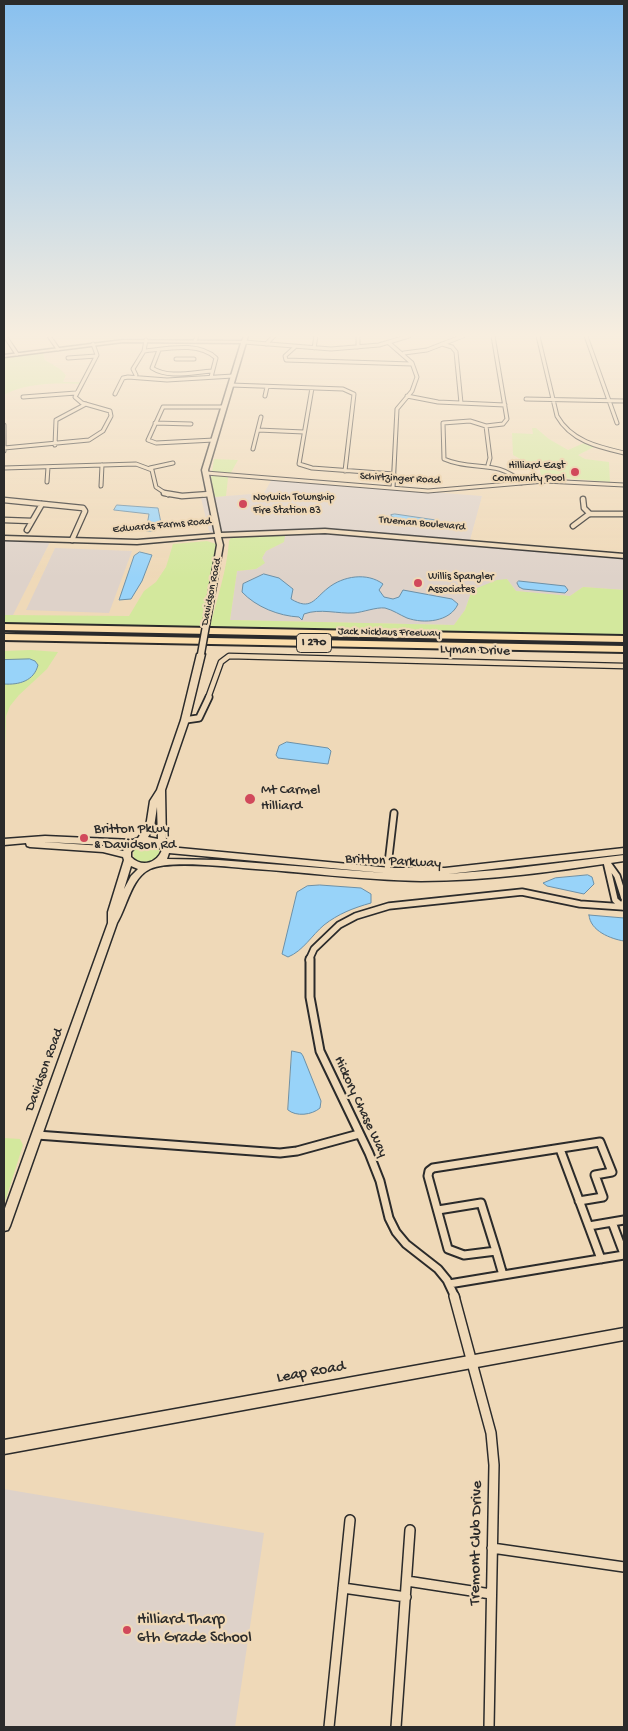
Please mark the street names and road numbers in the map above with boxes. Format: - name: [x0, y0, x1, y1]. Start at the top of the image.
- street label: Schirtzinger Road: [359, 470, 441, 488]
- street label: Trueman Boulevard: [378, 514, 466, 534]
- street label: Edwards Farms Road: [112, 515, 212, 537]
- street label: Davidson Road: [199, 557, 225, 627]
- street label: Jack Nicklaus Freeway: [338, 626, 440, 640]
- road number: I 270: [296, 634, 332, 652]
- street label: Lyman Drive: [440, 641, 510, 661]
- street label: Britton Parkway: [345, 851, 441, 873]
- street label: Davidson Road: [22, 1026, 68, 1114]
- street label: Hickory Chase Way: [329, 1054, 391, 1160]
- street label: Leap Road: [275, 1358, 347, 1388]
- street label: Tremont Club Drive: [466, 1481, 488, 1605]

